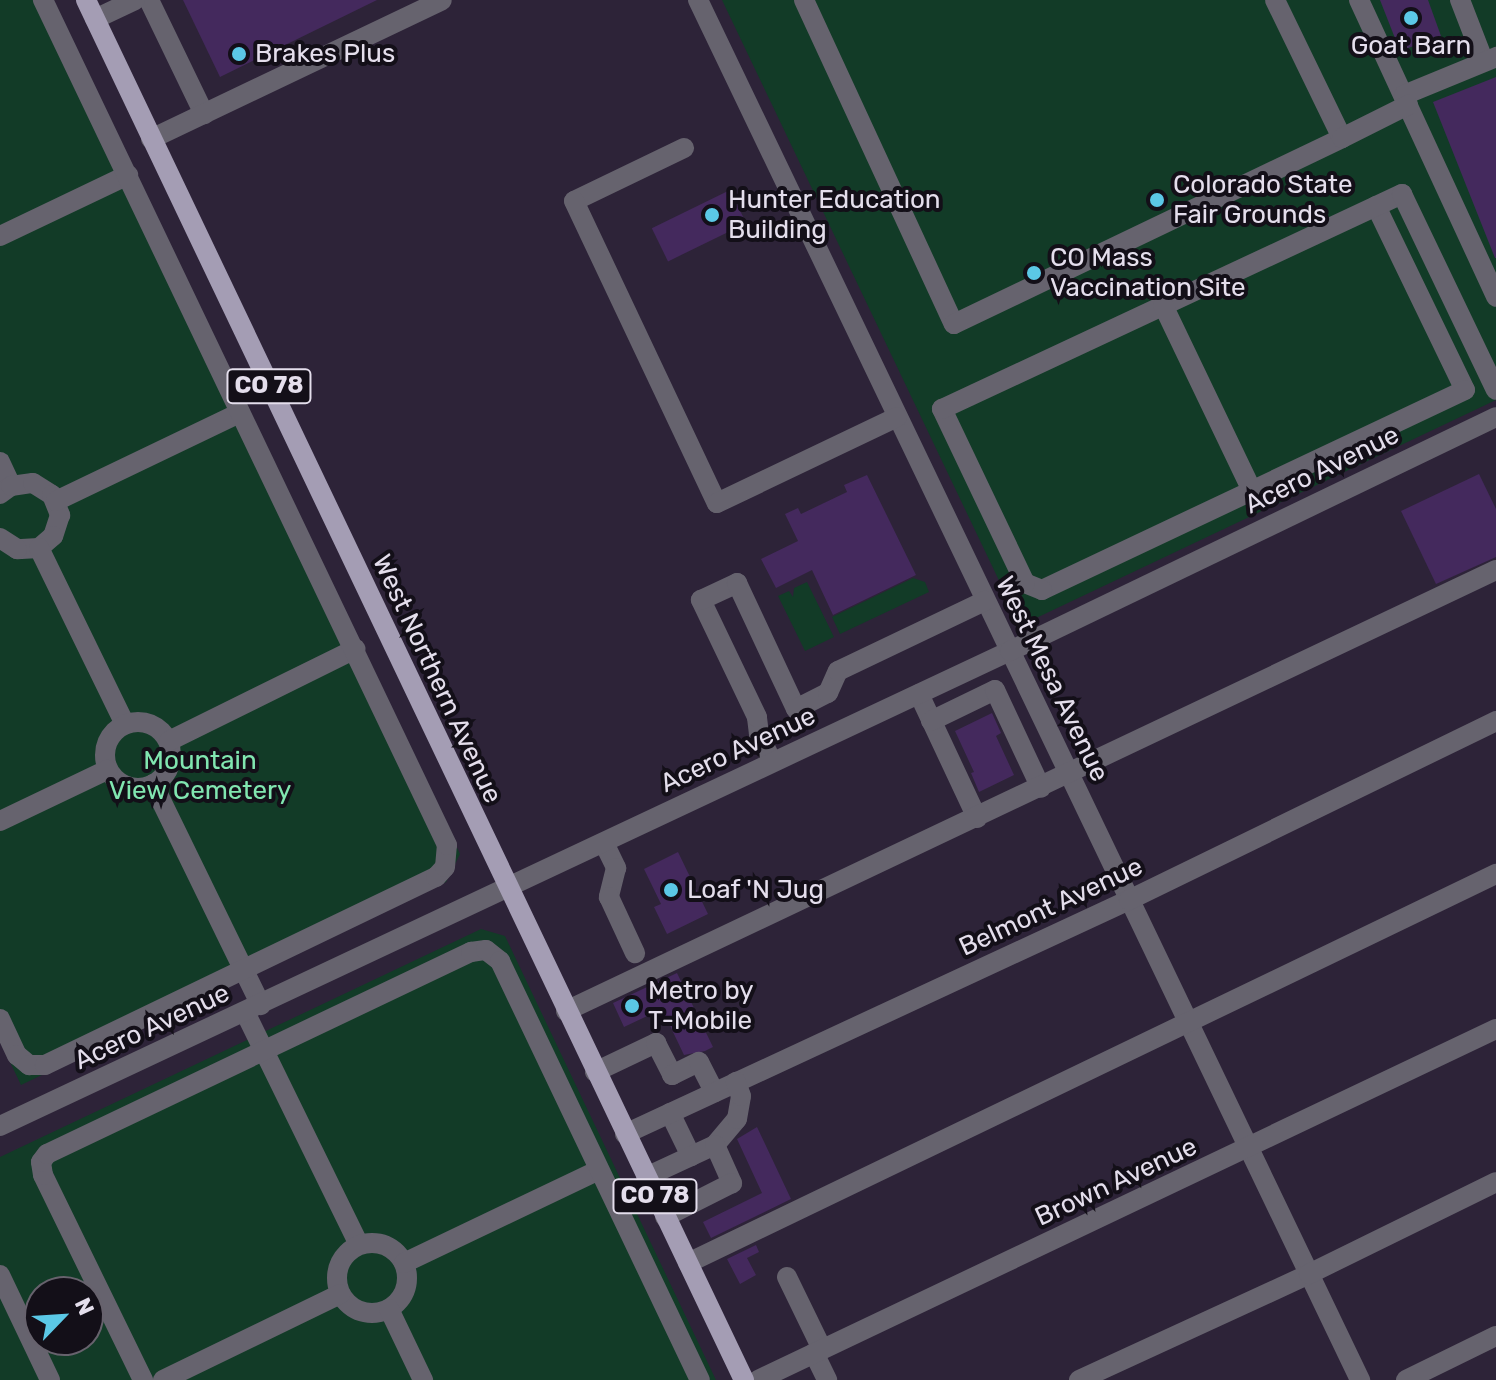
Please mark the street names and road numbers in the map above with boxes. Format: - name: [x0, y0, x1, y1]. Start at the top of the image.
- road number: CO 78: [225, 366, 313, 406]
- street label: Acero Avenue: [1240, 419, 1404, 521]
- street label: West Northern Avenue: [366, 550, 508, 808]
- street label: West Mesa Avenue: [989, 571, 1115, 787]
- street label: Acero Avenue: [655, 700, 821, 800]
- street label: Belmont Avenue: [954, 851, 1148, 963]
- street label: Acero Avenue: [69, 977, 235, 1077]
- street label: Brown Avenue: [1030, 1131, 1202, 1233]
- road number: CO 78: [611, 1176, 699, 1216]

